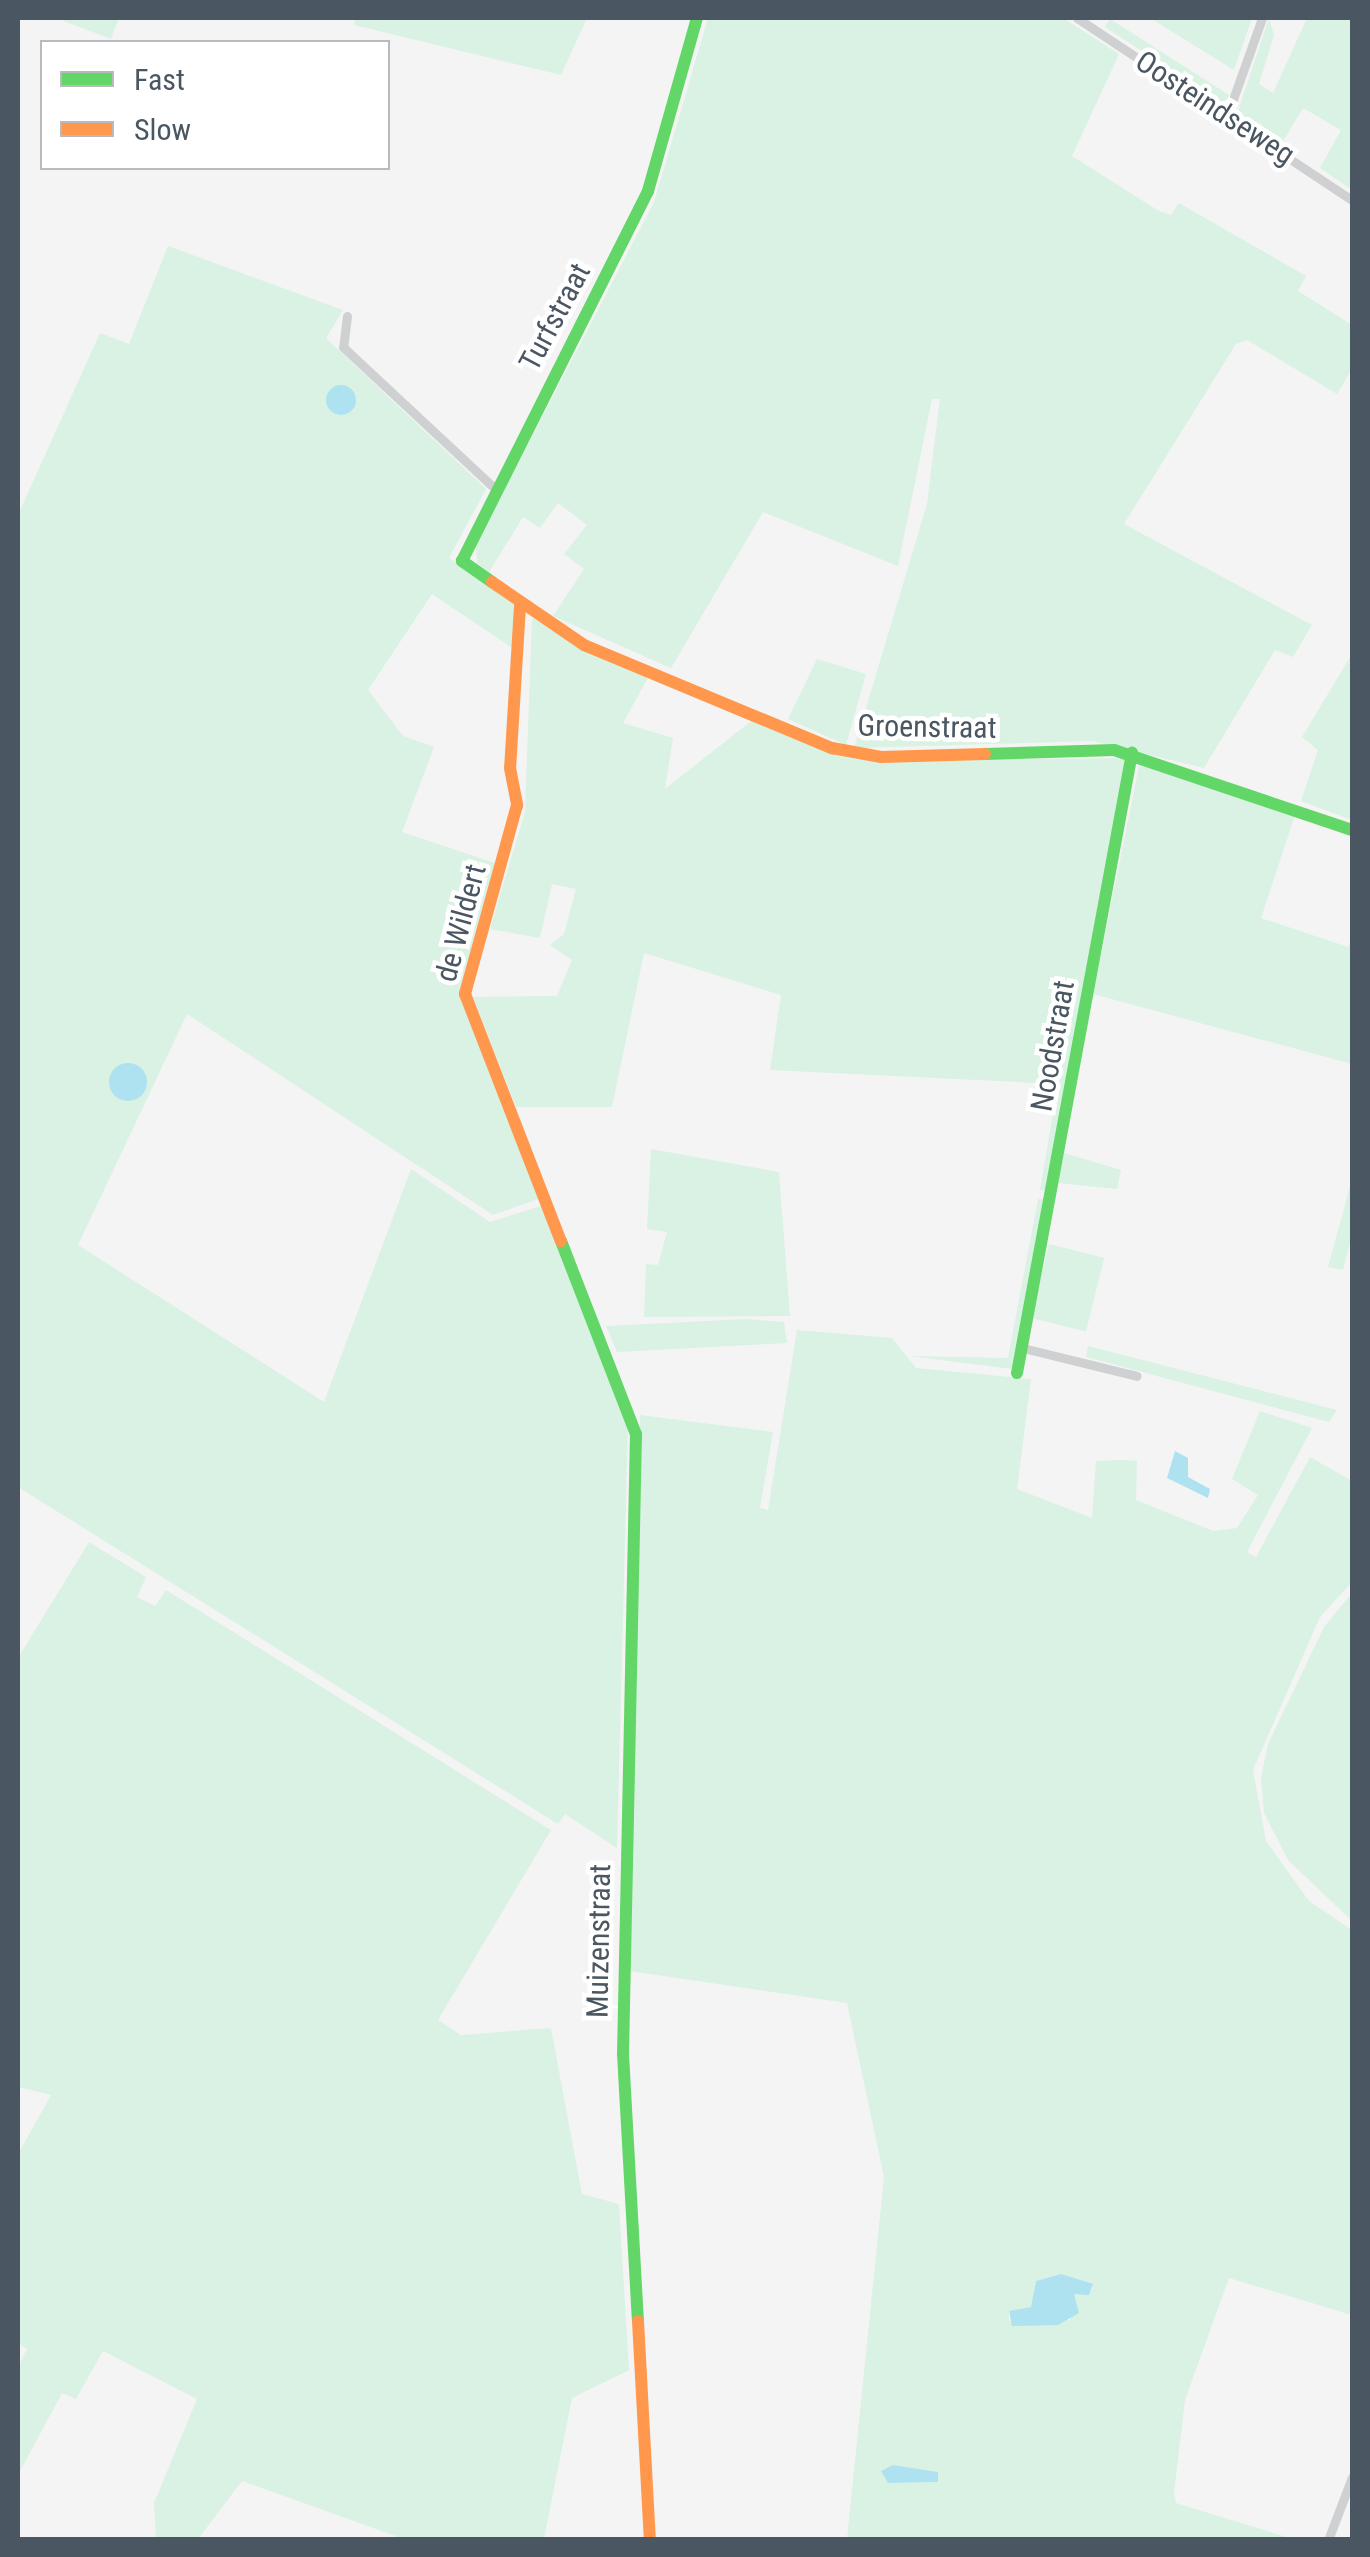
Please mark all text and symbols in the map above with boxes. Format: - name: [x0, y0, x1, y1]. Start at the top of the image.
- legend: [40, 40, 390, 170]
- street label: Oosteindseweg: [1129, 43, 1301, 173]
- text: Fast: [134, 62, 185, 97]
- text: Slow: [134, 112, 191, 147]
- street label: Turfstraat: [512, 257, 598, 377]
- street label: Groenstraat: [857, 708, 997, 746]
- street label: de Wildert: [428, 860, 494, 986]
- street label: Noodstraat: [1024, 978, 1082, 1114]
- street label: Muizenstraat: [580, 1864, 618, 2018]

